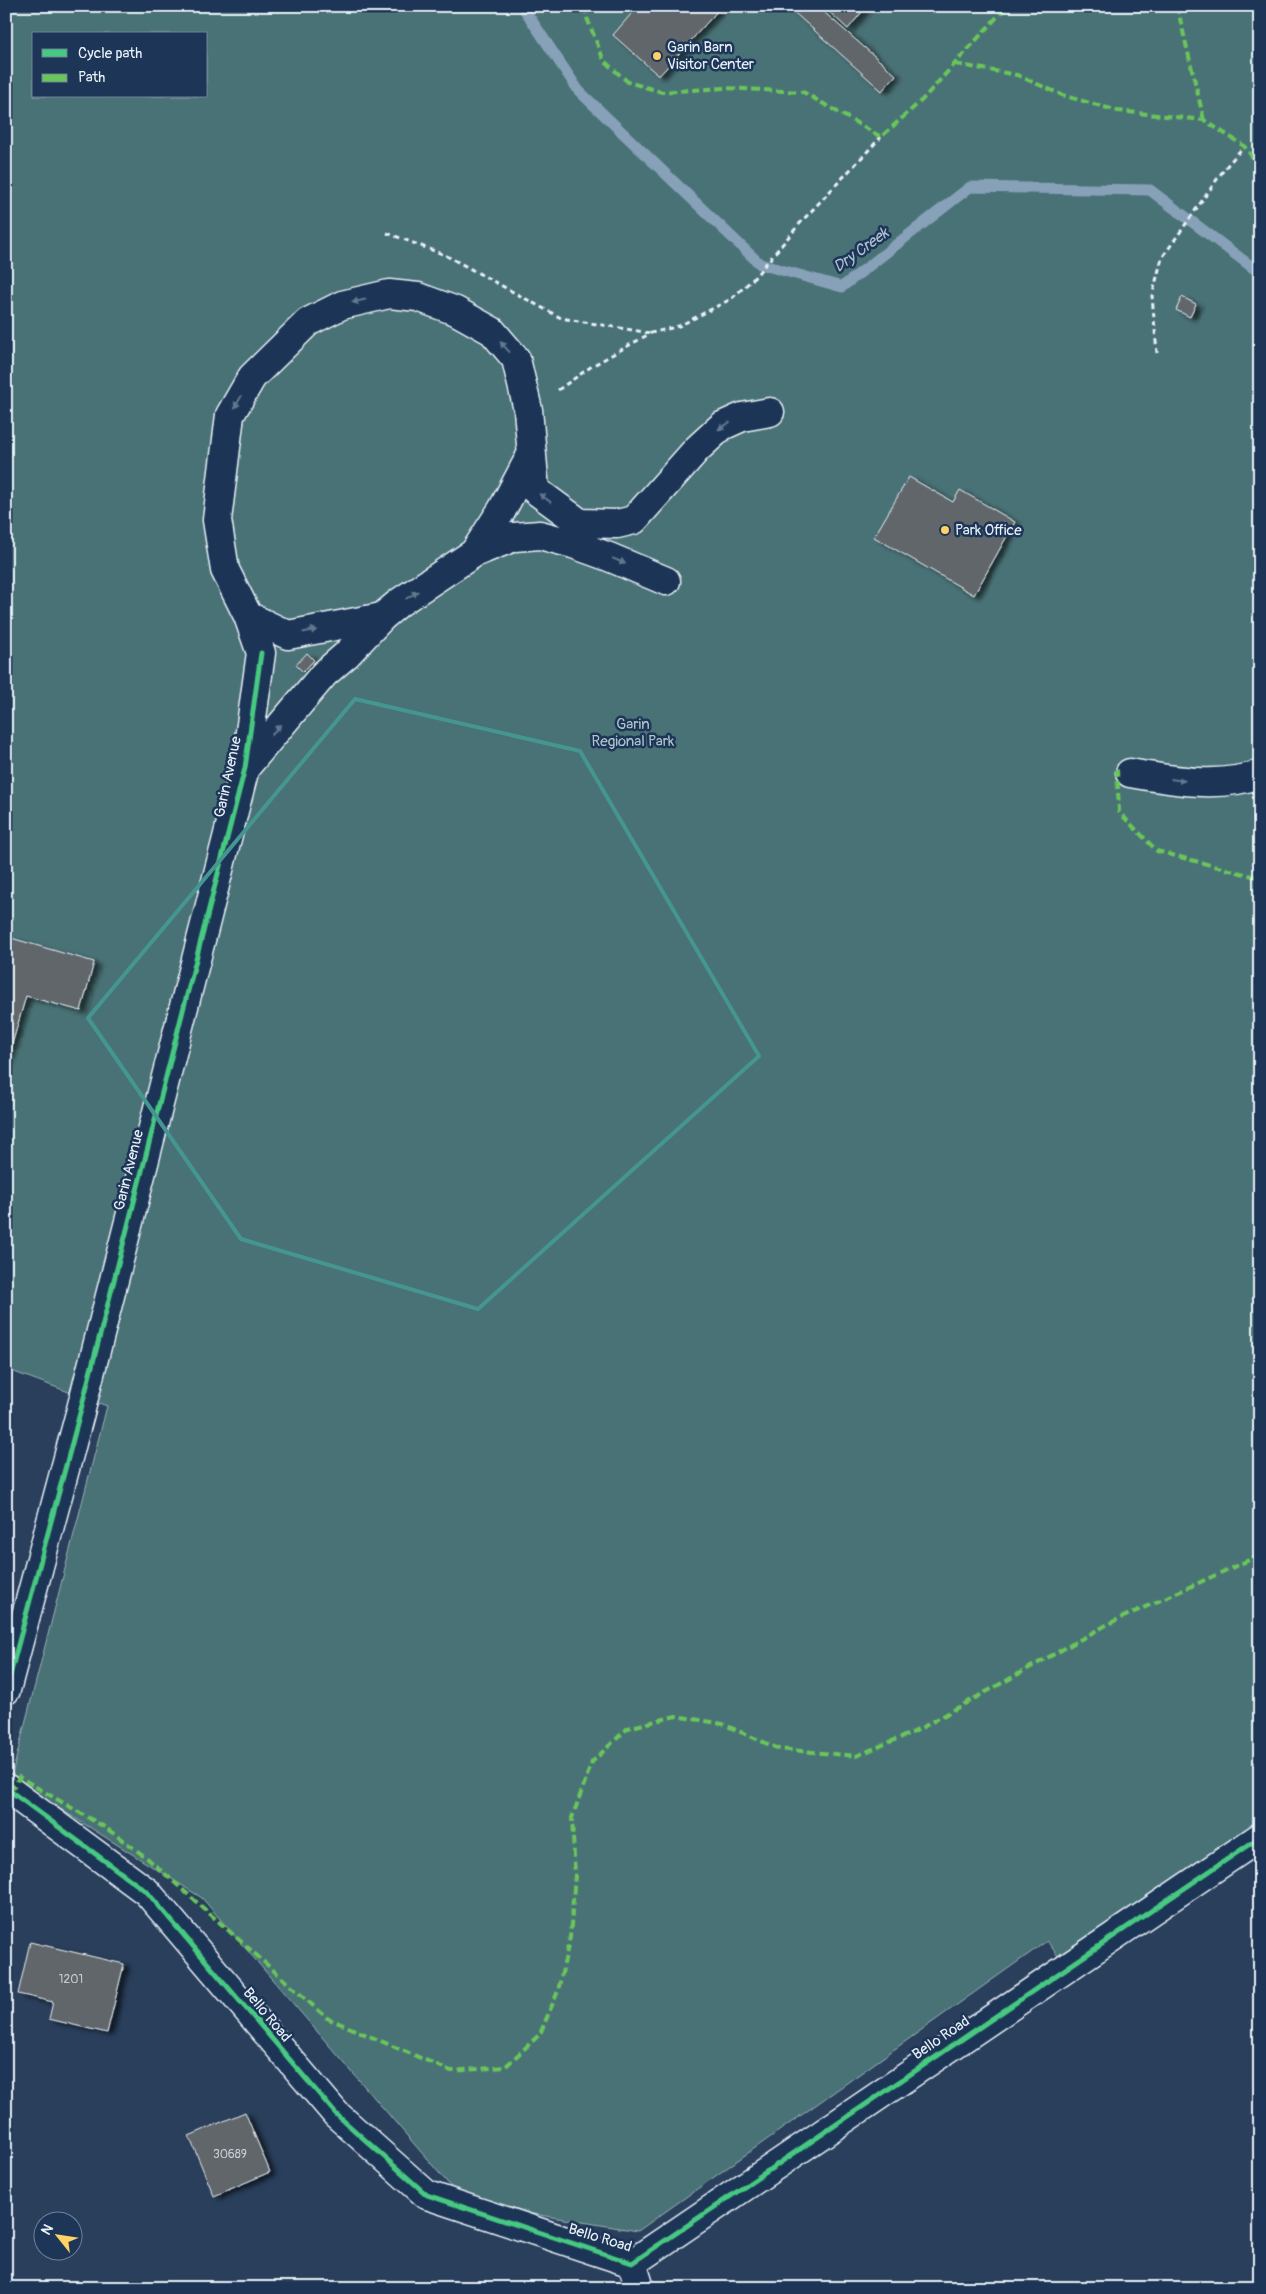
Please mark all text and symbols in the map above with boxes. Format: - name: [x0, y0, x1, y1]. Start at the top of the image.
- legend: [32, 32, 208, 98]
- place label: Garin Barn Visitor Center: [667, 38, 755, 74]
- text: Cycle path: [78, 44, 142, 63]
- marker: Garin Barn Visitor Center: [651, 50, 663, 62]
- text: Path: [78, 68, 105, 87]
- water label: Dry Creek: [829, 222, 894, 277]
- one-way arrow: [351, 297, 366, 305]
- one-way arrow: [500, 340, 511, 353]
- one-way arrow: [233, 396, 242, 409]
- one-way arrow: [717, 422, 731, 431]
- one-way arrow: [538, 493, 552, 503]
- place label: Park Office: [955, 521, 1022, 540]
- marker: Park Office: [939, 524, 951, 536]
- one-way arrow: [612, 557, 627, 565]
- one-way arrow: [405, 590, 418, 600]
- one-way arrow: [302, 627, 318, 635]
- park label: Garin Regional Park: [592, 715, 675, 751]
- one-way arrow: [271, 724, 282, 737]
- street label: Garin Avenue: [210, 734, 246, 819]
- one-way arrow: [1170, 776, 1186, 784]
- street label: Garin Avenue: [110, 1127, 148, 1212]
- house number: 1201: [59, 1972, 83, 1987]
- street label: Bello Road: [239, 1984, 295, 2046]
- street label: Bello Road: [909, 2012, 973, 2064]
- house number: 30689: [213, 2147, 247, 2162]
- north arrow: [32, 2212, 82, 2262]
- street label: Bello Road: [566, 2219, 634, 2257]
- text: N: [37, 2221, 57, 2238]

